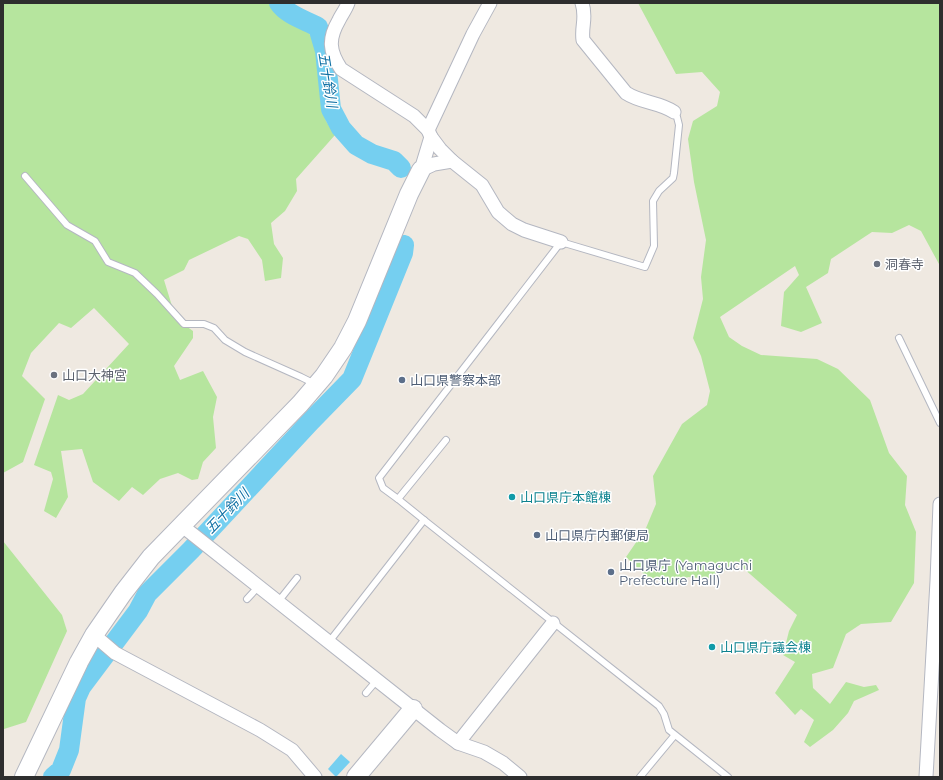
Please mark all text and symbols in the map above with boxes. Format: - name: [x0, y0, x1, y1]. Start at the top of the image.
- water label: 五十鈴川: [315, 51, 342, 111]
- place label: 洞春寺: [885, 256, 924, 272]
- marker: 洞春寺: [872, 259, 882, 269]
- place label: 山口大神宮: [62, 367, 127, 383]
- marker: 山口大神宮: [49, 370, 59, 380]
- place label: 山口県警察本部: [410, 372, 501, 388]
- marker: 山口県警察本部: [397, 375, 407, 385]
- water label: 五十鈴川: [201, 483, 254, 537]
- place label: 山口県庁本館棟: [520, 489, 611, 505]
- marker: 山口県庁本館棟: [507, 492, 517, 502]
- place label: 山口県庁内郵便局: [545, 527, 649, 543]
- marker: 山口県庁内郵便局: [532, 530, 542, 540]
- place label: 山口県庁 (Yamaguchi Prefecture Hall): [619, 557, 752, 588]
- marker: 山口県庁 (Yamaguchi Prefecture Hall): [606, 567, 616, 577]
- place label: 山口県庁議会棟: [720, 639, 811, 655]
- marker: 山口県庁議会棟: [707, 642, 717, 652]

